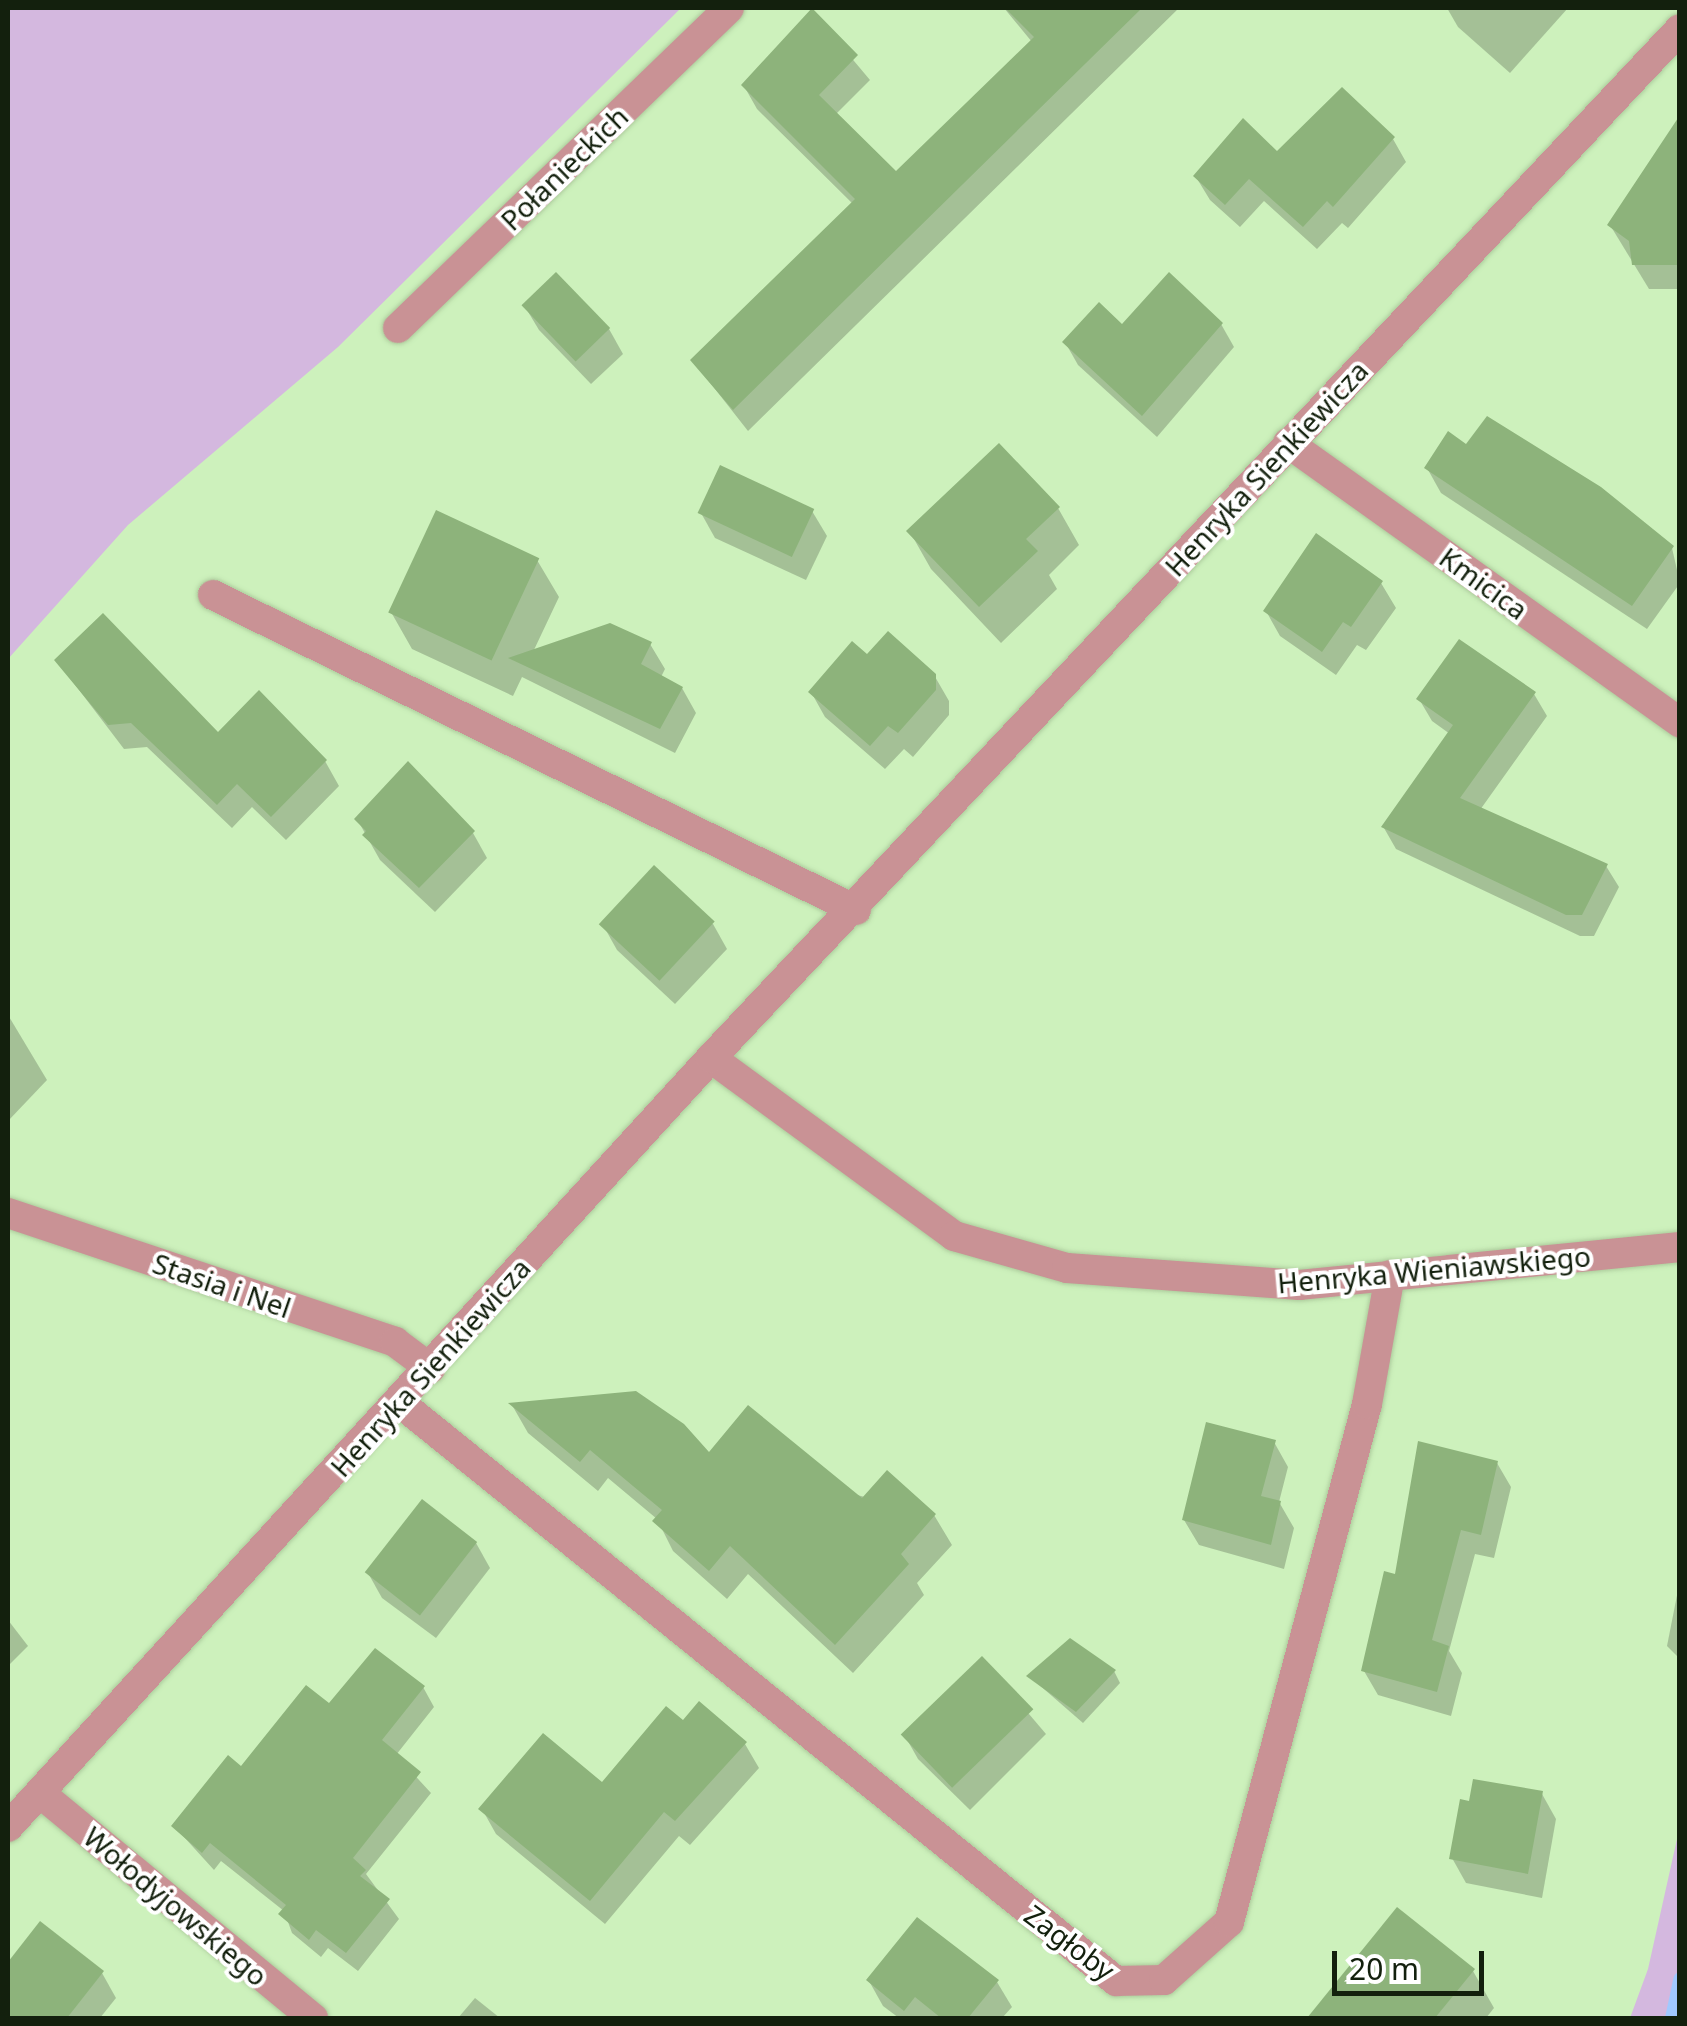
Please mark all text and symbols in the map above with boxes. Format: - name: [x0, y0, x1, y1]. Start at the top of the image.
- street label: Połanieckich: [494, 99, 634, 237]
- street label: Henryka Sienkiewicza: [1157, 353, 1375, 583]
- street label: Kmicica: [1433, 540, 1535, 626]
- street label: Henryka Wieniawskiego: [1276, 1239, 1592, 1299]
- street label: Stasia i Nel: [149, 1246, 295, 1324]
- street label: Henryka Sienkiewicza: [323, 1251, 537, 1483]
- street label: Wołodyjowskiego: [77, 1819, 275, 1993]
- street label: Zagłoby: [1018, 1897, 1122, 1987]
- scale bar: [1337, 1931, 1490, 1993]
- text: 20 m: [1349, 1948, 1419, 1989]

